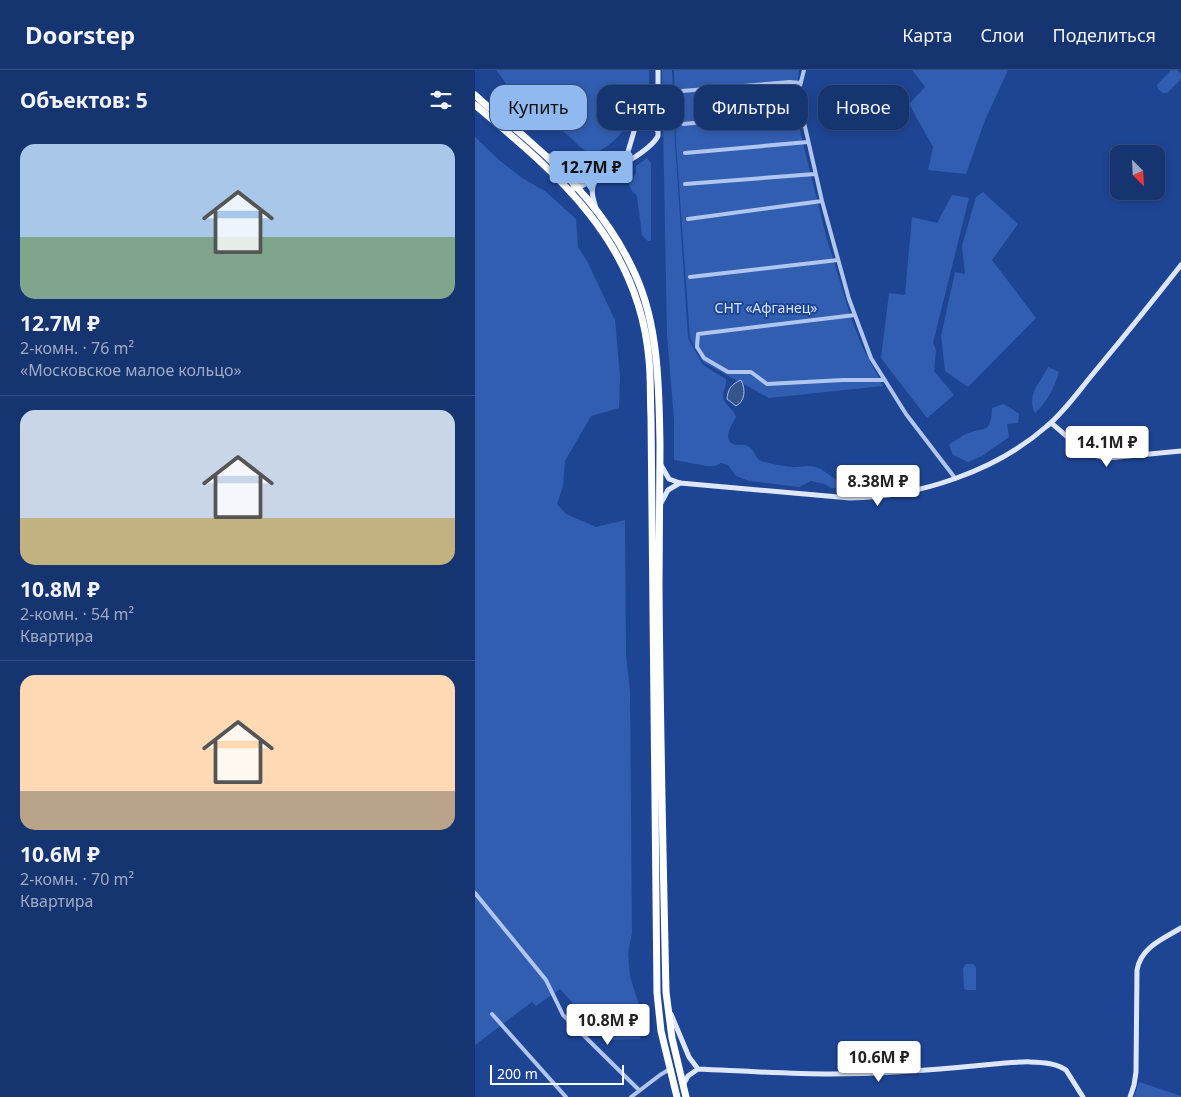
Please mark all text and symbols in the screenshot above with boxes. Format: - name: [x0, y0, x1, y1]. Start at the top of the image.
- text: Doorstep: [25, 18, 135, 51]
- text: Карта: [902, 23, 952, 47]
- text: Слои: [980, 23, 1024, 47]
- text: Поделиться: [1052, 23, 1156, 47]
- chip: Купить: [490, 85, 587, 130]
- chip: Снять: [597, 85, 684, 130]
- chip: Фильтры: [694, 85, 808, 130]
- chip: Новое: [818, 85, 909, 130]
- text: Объектов: 5: [20, 86, 148, 114]
- icon: filters: [427, 86, 455, 114]
- north arrow: [1110, 145, 1165, 200]
- map controls: [1110, 145, 1165, 200]
- pin: 12.7M ₽: [545, 150, 637, 193]
- text: 12.7M ₽: [561, 156, 621, 178]
- icon: home: [193, 177, 283, 267]
- park label: СНТ «Афганец»: [715, 298, 817, 317]
- text: 12.7M ₽: [20, 309, 100, 337]
- text: 2-комн. · 76 m²: [20, 337, 134, 359]
- text: «Московское малое кольцо»: [20, 359, 242, 381]
- pin: 14.1M ₽: [1061, 426, 1153, 468]
- text: 14.1M ₽: [1077, 431, 1137, 453]
- icon: home: [193, 442, 283, 532]
- pin: 8.38M ₽: [832, 464, 924, 507]
- text: 8.38M ₽: [848, 470, 908, 492]
- text: 10.8M ₽: [20, 575, 100, 603]
- text: 2-комн. · 54 m²: [20, 603, 134, 625]
- text: Квартира: [20, 625, 94, 647]
- icon: home: [193, 707, 283, 797]
- text: 10.6M ₽: [20, 840, 100, 868]
- text: 2-комн. · 70 m²: [20, 868, 134, 890]
- text: Квартира: [20, 890, 94, 912]
- pin: 10.8M ₽: [562, 1004, 654, 1046]
- text: 10.8M ₽: [578, 1009, 638, 1031]
- pin: 10.6M ₽: [833, 1040, 925, 1083]
- text: 10.6M ₽: [849, 1046, 909, 1068]
- scale bar: [490, 1062, 624, 1085]
- text: 200 m: [497, 1064, 538, 1083]

